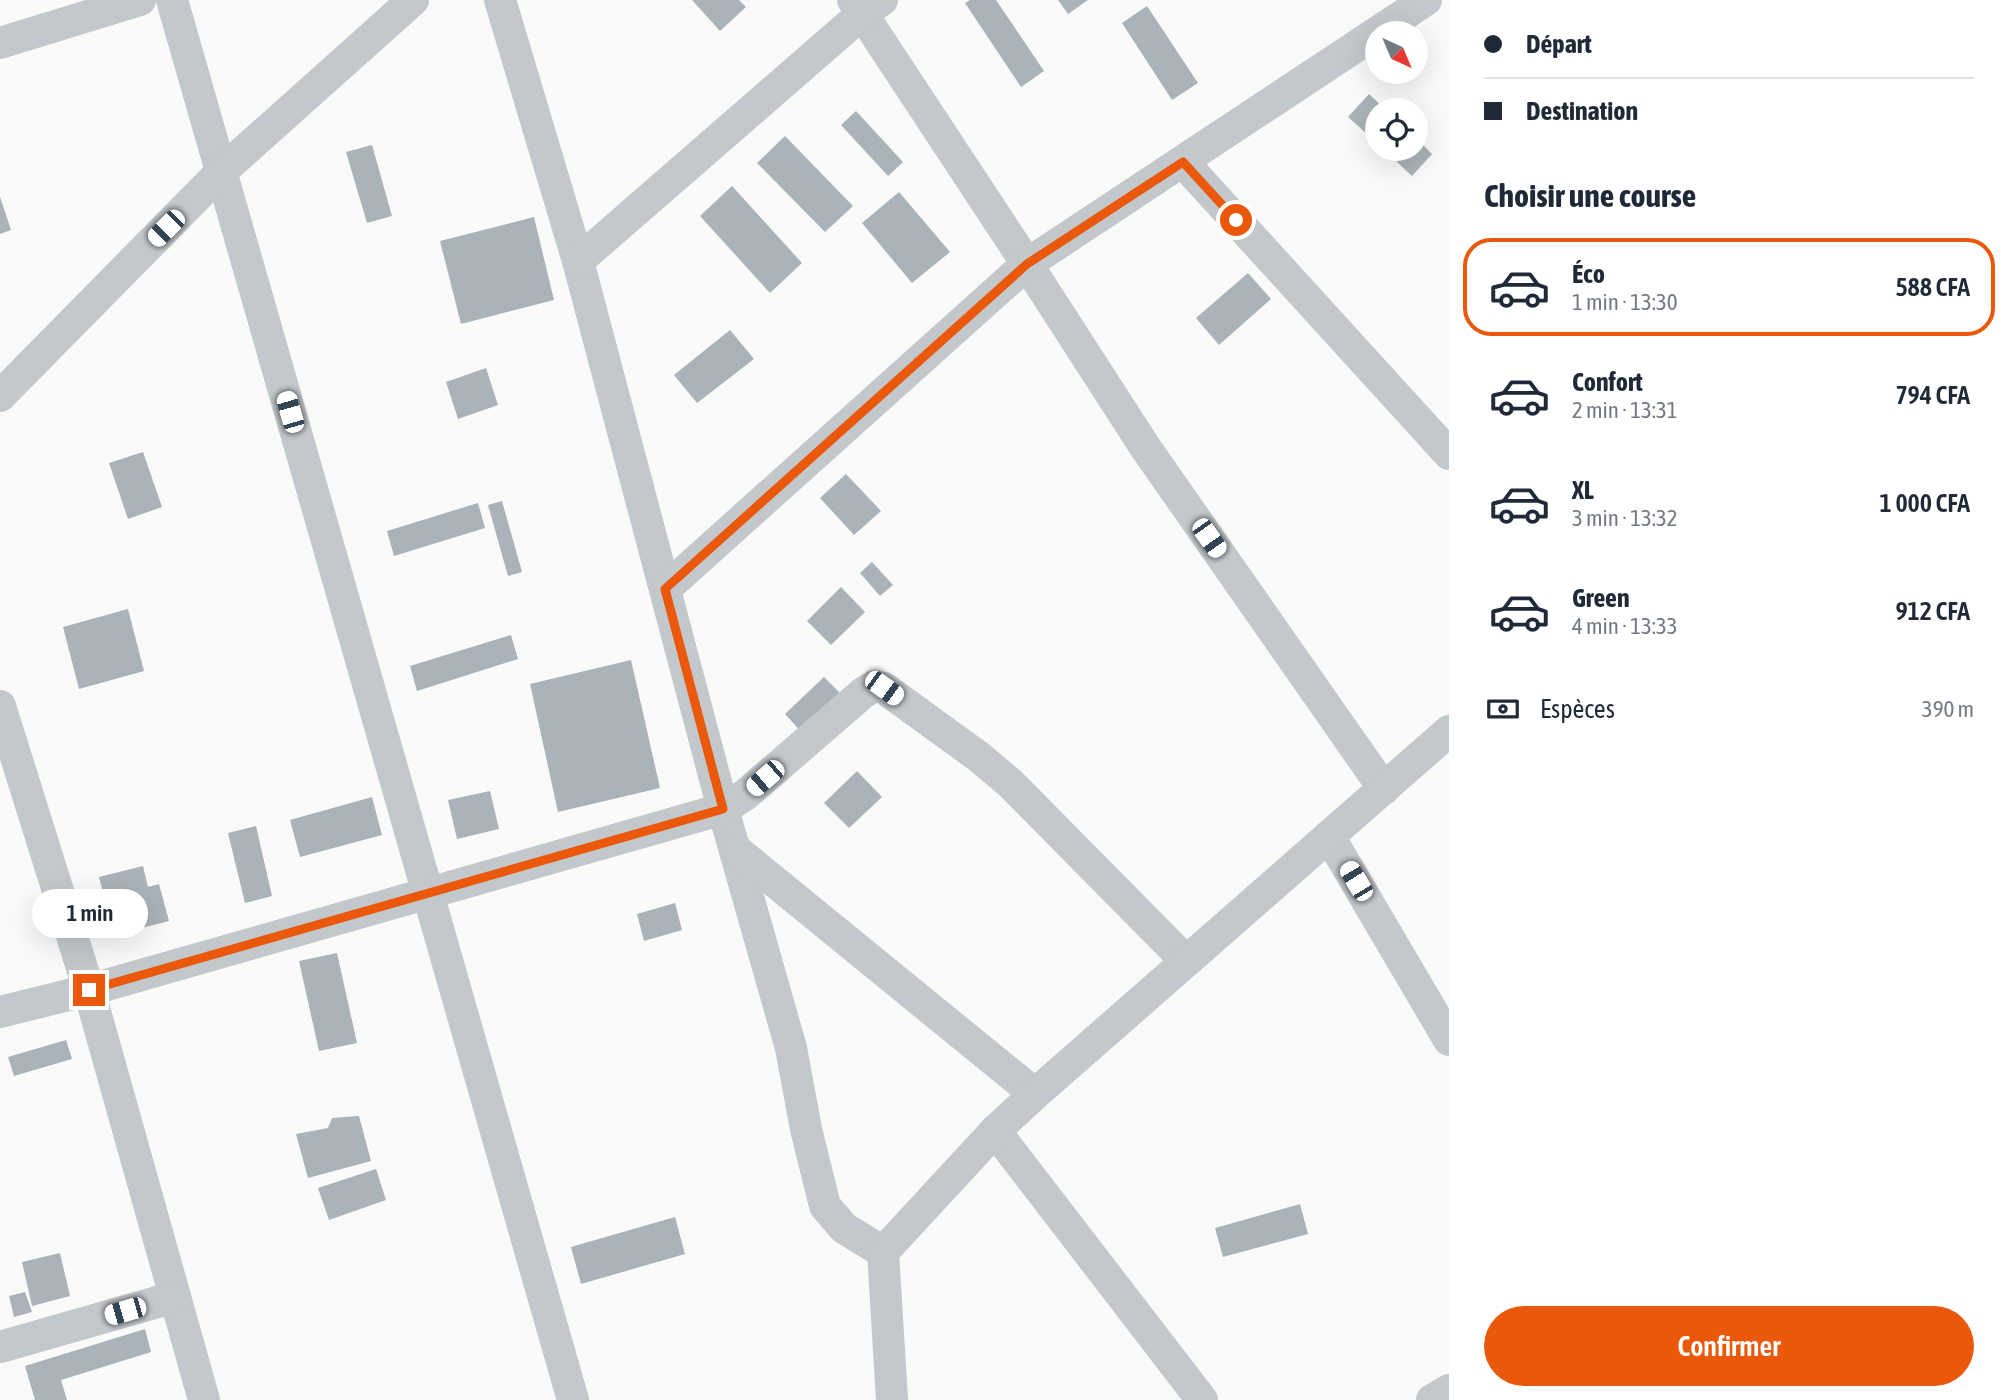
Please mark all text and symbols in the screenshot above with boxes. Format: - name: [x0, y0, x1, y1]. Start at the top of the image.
- north arrow: [1365, 21, 1428, 84]
- map controls: [1365, 21, 1428, 161]
- text: Départ: [1526, 29, 1592, 59]
- text: Destination: [1526, 96, 1638, 126]
- button: locate: [1365, 98, 1428, 161]
- text: Choisir une course: [1484, 177, 1696, 214]
- route start: [1220, 204, 1252, 236]
- car: [144, 206, 189, 250]
- icon: car: [1488, 256, 1551, 319]
- text: Éco: [1572, 259, 1605, 289]
- text: 588 CFA: [1895, 272, 1970, 302]
- text: 1 min · 13:30: [1572, 289, 1678, 315]
- icon: car: [1488, 364, 1551, 427]
- text: Confort: [1572, 367, 1643, 397]
- text: 794 CFA: [1895, 380, 1970, 410]
- car: [275, 389, 306, 435]
- text: 2 min · 13:31: [1572, 397, 1678, 423]
- icon: car: [1488, 472, 1551, 535]
- text: XL: [1572, 475, 1594, 505]
- text: 1 000 CFA: [1880, 488, 1970, 518]
- text: 3 min · 13:32: [1572, 505, 1678, 531]
- car: [1189, 515, 1230, 561]
- icon: car: [1488, 580, 1551, 643]
- text: Green: [1572, 583, 1630, 613]
- text: 912 CFA: [1895, 596, 1970, 626]
- text: 4 min · 13:33: [1572, 613, 1678, 639]
- car: [861, 667, 908, 709]
- icon: cash: [1484, 690, 1522, 728]
- text: Espèces: [1540, 694, 1615, 724]
- text: 390 m: [1922, 696, 1974, 722]
- car: [743, 756, 788, 800]
- car: [1337, 858, 1376, 904]
- callout: 1 min: [31, 888, 147, 937]
- text: 1 min: [67, 900, 113, 926]
- route end: [73, 974, 105, 1006]
- car: [102, 1295, 149, 1327]
- button: Confirmer: [1484, 1306, 1974, 1386]

